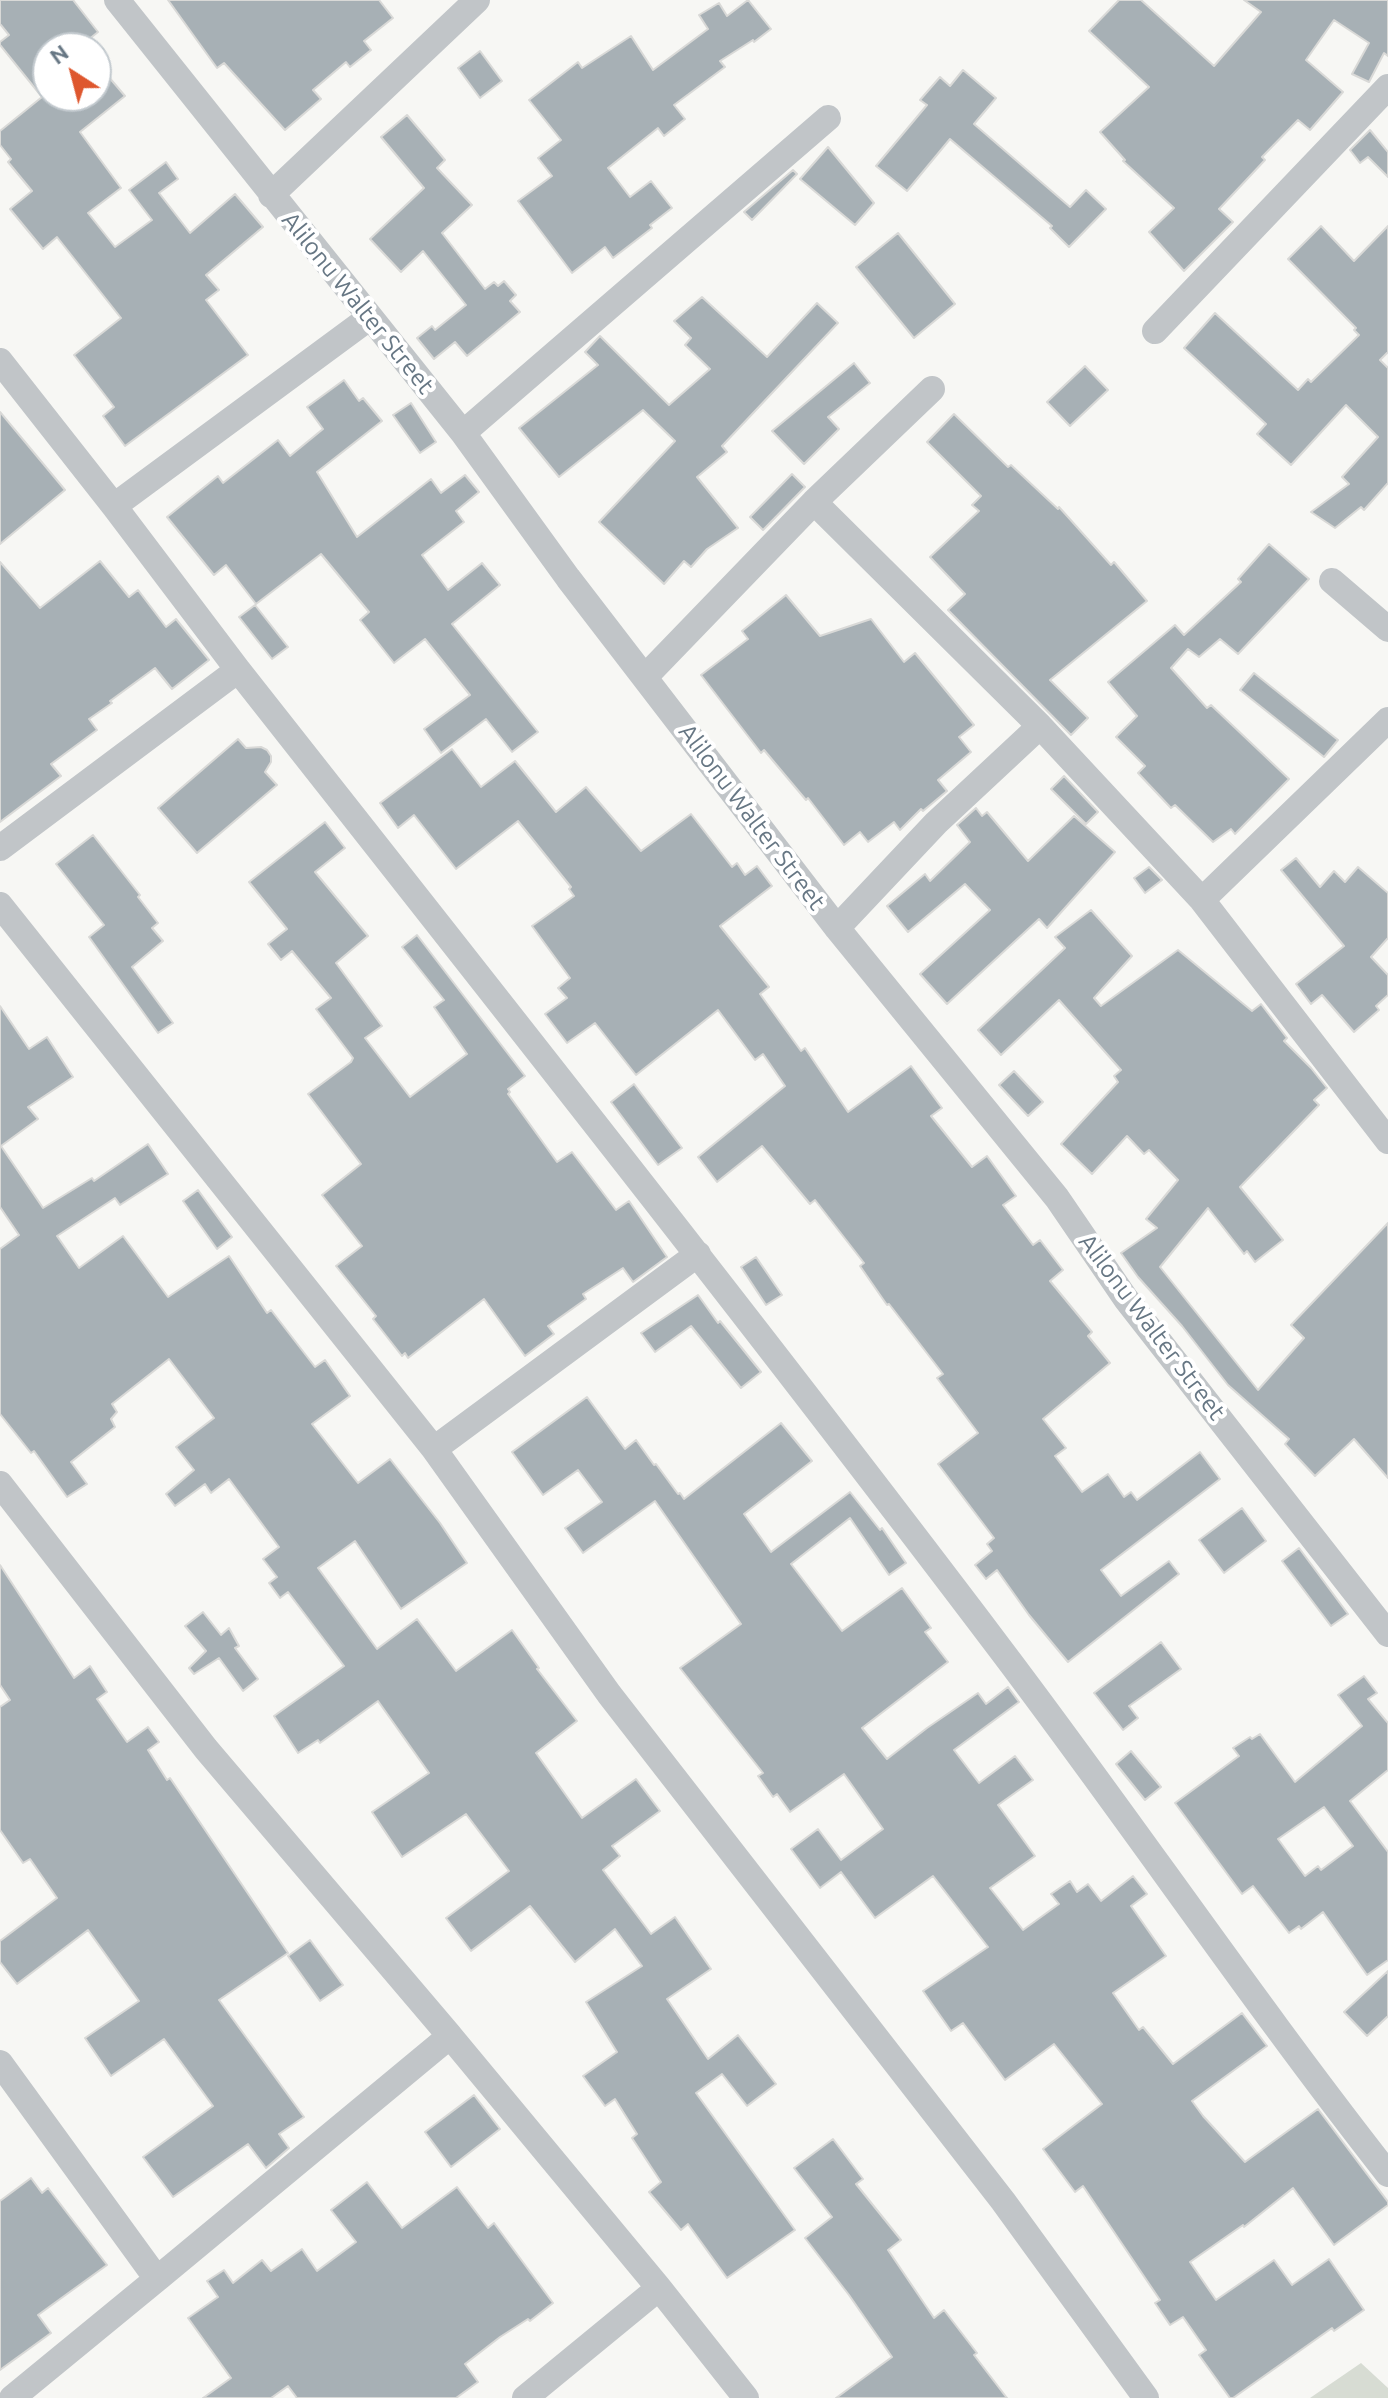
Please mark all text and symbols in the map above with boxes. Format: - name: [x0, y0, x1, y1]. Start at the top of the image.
- north arrow: [32, 32, 112, 112]
- text: N: [45, 39, 73, 69]
- street label: Alilonu Walter Street: [276, 206, 440, 400]
- street label: Alilonu Walter Street: [673, 718, 831, 916]
- street label: Alilonu Walter Street: [1073, 1228, 1231, 1426]

